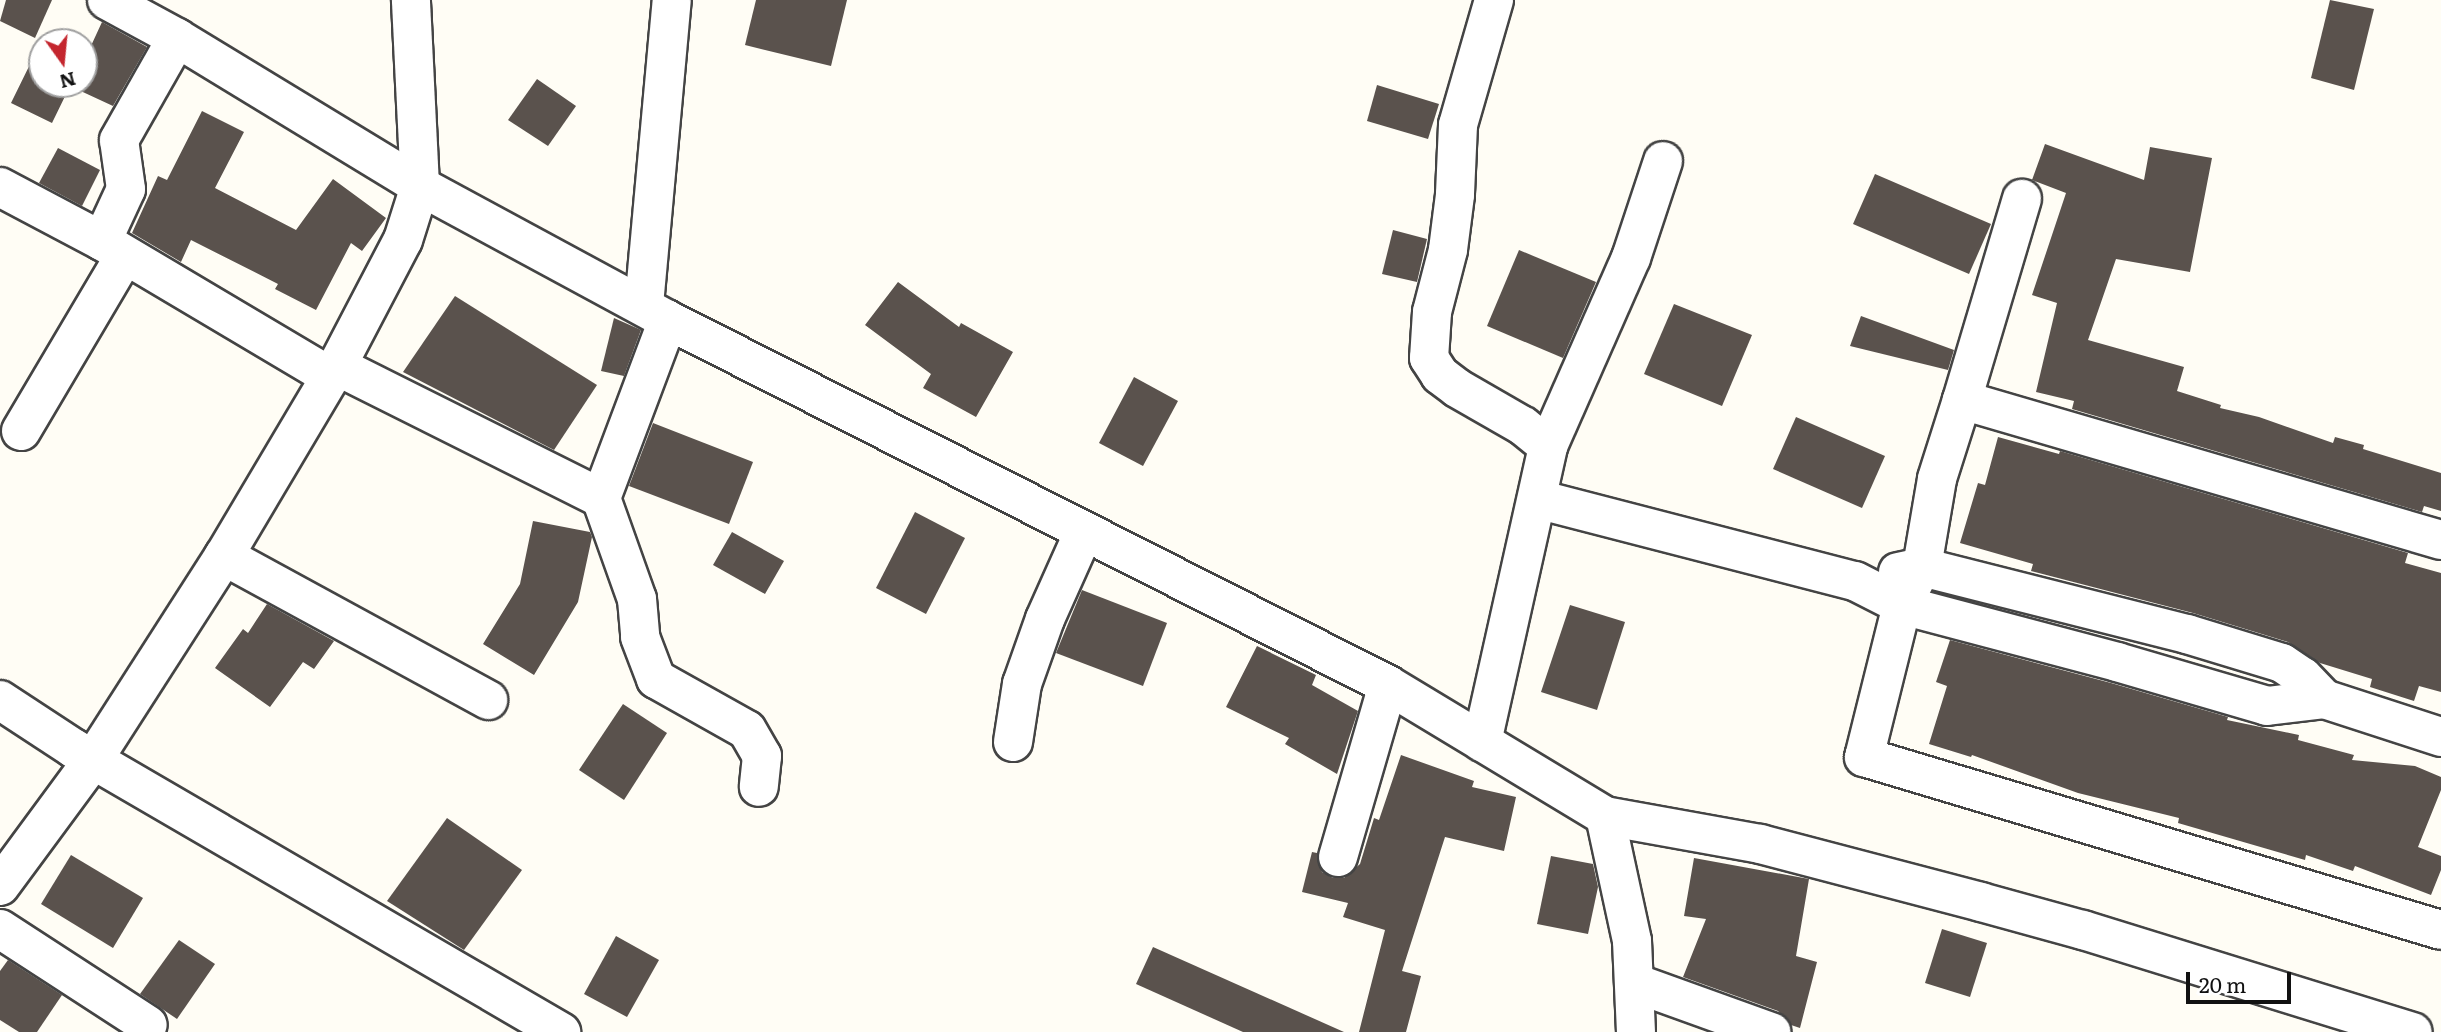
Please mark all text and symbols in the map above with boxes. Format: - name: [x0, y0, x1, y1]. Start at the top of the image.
- north arrow: [28, 28, 98, 98]
- text: N: [57, 66, 79, 97]
- scale bar: [2189, 958, 2294, 1002]
- text: 20 m: [2199, 968, 2246, 999]

